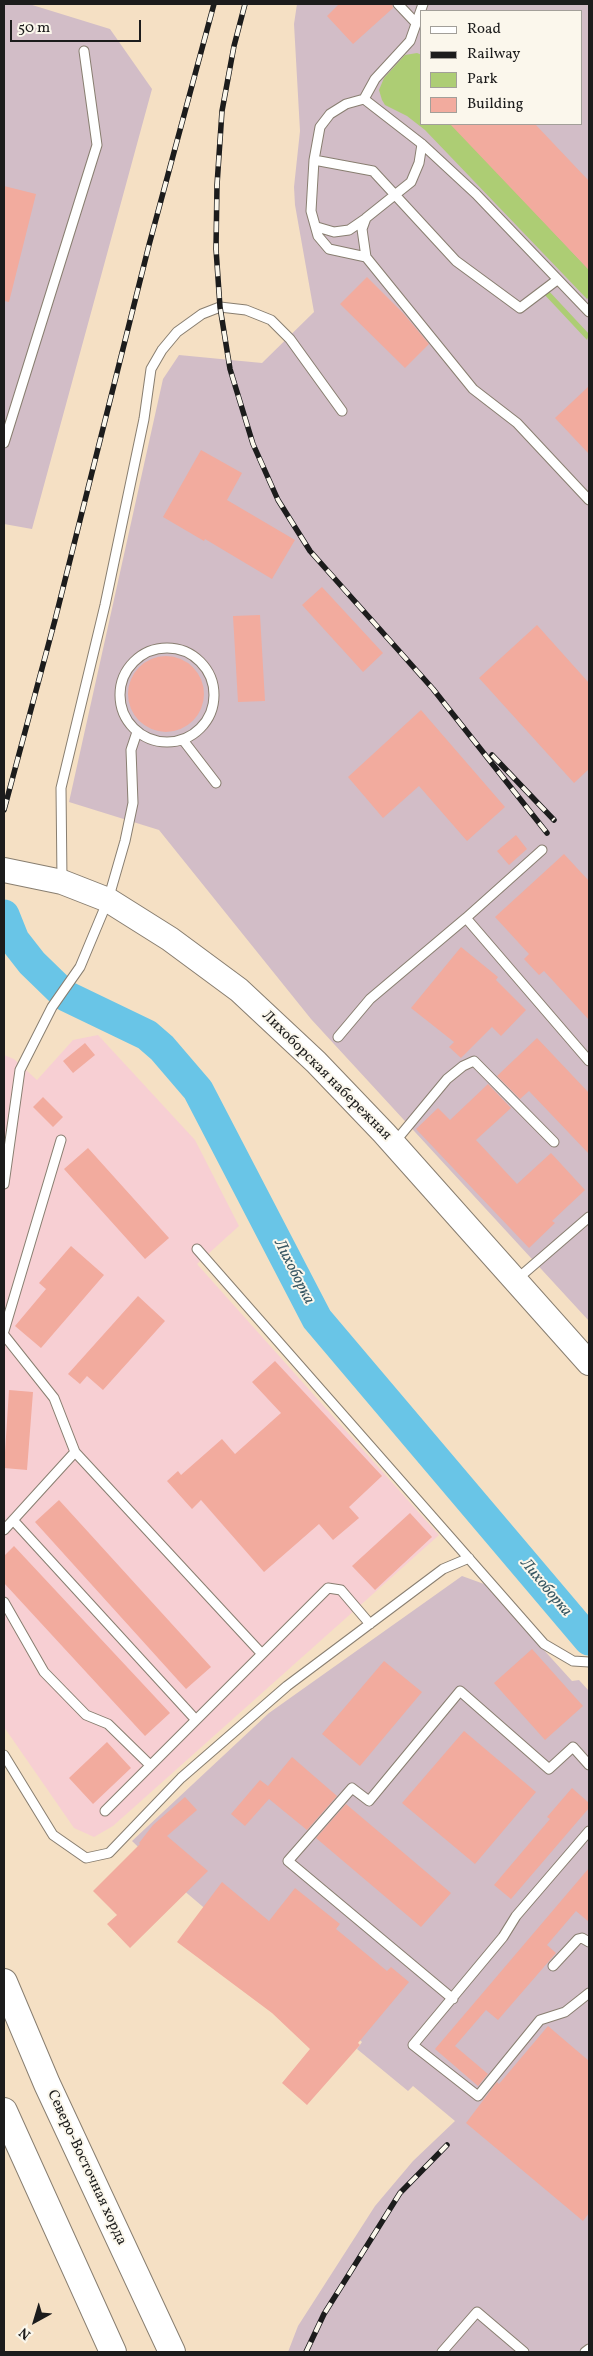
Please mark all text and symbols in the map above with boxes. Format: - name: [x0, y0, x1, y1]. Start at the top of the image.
- scale bar: [12, 10, 144, 42]
- legend: [420, 10, 583, 125]
- text: 50 m: [18, 18, 50, 39]
- text: Road: [467, 19, 501, 40]
- text: Railway: [467, 44, 520, 65]
- text: Park: [467, 69, 498, 90]
- text: Building: [467, 94, 523, 115]
- street label: Лихоборская набережная: [257, 1007, 395, 1145]
- water label: Лихоборка: [268, 1236, 318, 1308]
- water label: Лихоборка: [515, 1555, 575, 1621]
- street label: Северо-Восточная хорда: [42, 2088, 130, 2248]
- north arrow: [10, 2296, 60, 2346]
- text: N: [15, 2322, 35, 2344]

